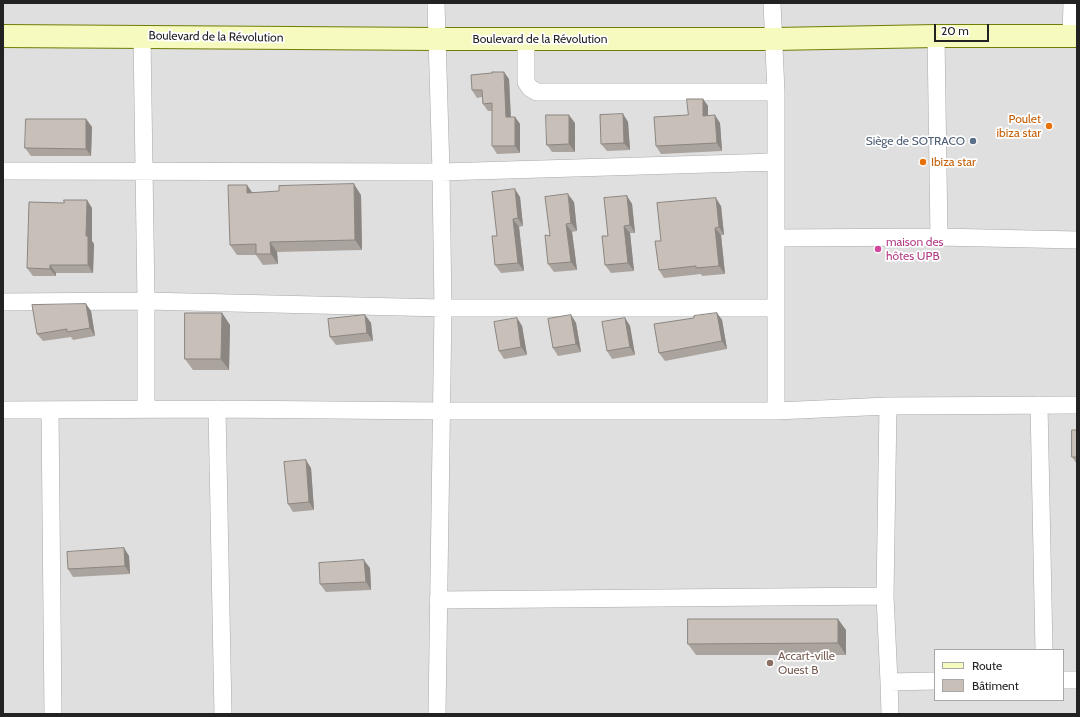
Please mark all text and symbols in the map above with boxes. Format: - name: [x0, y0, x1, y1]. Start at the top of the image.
- scale bar: [936, 16, 991, 42]
- text: 20 m: [941, 23, 969, 38]
- street label: Boulevard de la Révolution: [148, 29, 284, 45]
- street label: Boulevard de la Révolution: [473, 32, 607, 46]
- place label: Poulet ibiza star: [997, 112, 1041, 140]
- marker: Poulet ibiza star: [1044, 121, 1054, 131]
- place label: Siège de SOTRACO: [866, 134, 965, 148]
- marker: Siège de SOTRACO: [968, 136, 978, 146]
- place label: Ibiza star: [931, 155, 976, 169]
- marker: Ibiza star: [918, 157, 928, 167]
- place label: maison des hôtes UPB: [886, 235, 944, 263]
- marker: maison des hôtes UPB: [873, 244, 883, 254]
- place label: Accart-ville Ouest B: [778, 649, 835, 677]
- legend: [934, 649, 1064, 701]
- marker: Accart-ville Ouest B: [765, 658, 775, 668]
- text: Route: [972, 658, 1002, 673]
- text: Bâtiment: [972, 678, 1019, 693]

